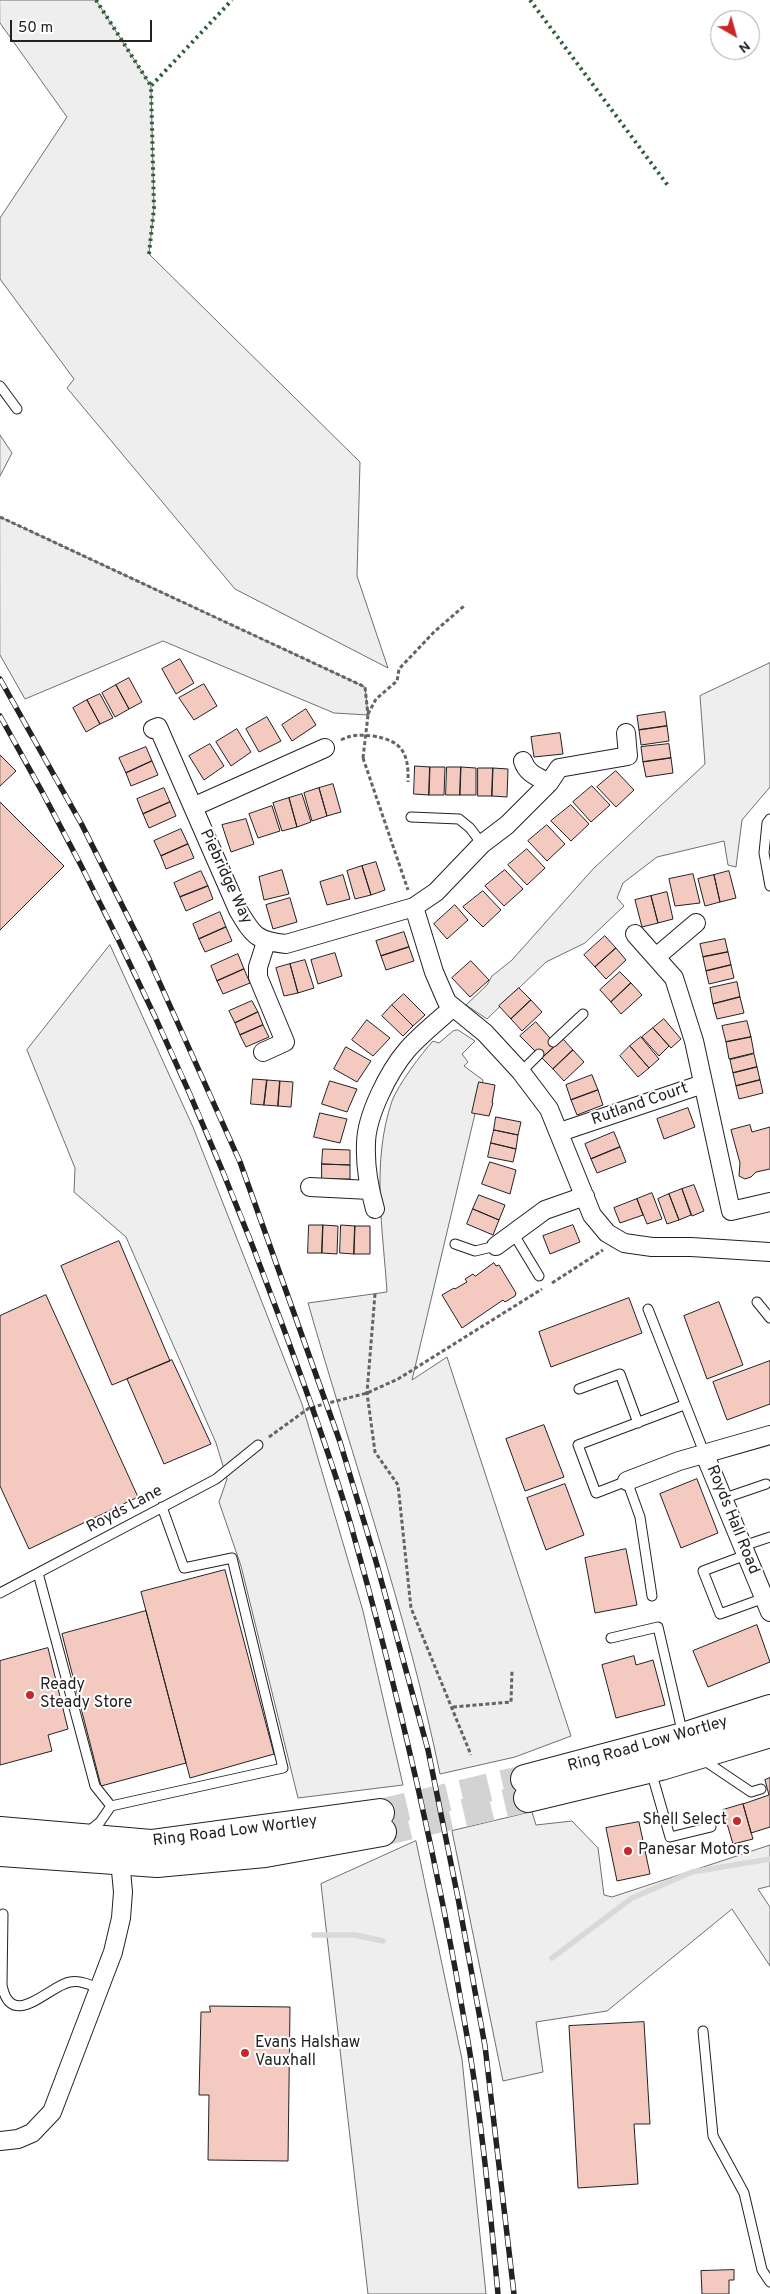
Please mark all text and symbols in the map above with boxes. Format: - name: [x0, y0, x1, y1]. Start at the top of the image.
- scale bar: [12, 10, 155, 42]
- north arrow: [710, 10, 760, 60]
- text: 50 m: [18, 19, 53, 38]
- text: N: [735, 37, 753, 56]
- street label: Piebridge Way: [195, 827, 255, 927]
- street label: Rutland Court: [589, 1079, 691, 1131]
- street label: Royds Hall Road: [701, 1463, 763, 1577]
- street label: Royds Lane: [84, 1482, 166, 1538]
- place label: Ready Steady Store: [40, 1676, 132, 1714]
- marker: Ready Steady Store: [24, 1689, 36, 1701]
- street label: Ring Road Low Wortley: [566, 1713, 730, 1777]
- place label: Shell Select: [643, 1811, 727, 1831]
- street label: Ring Road Low Wortley: [152, 1812, 318, 1852]
- marker: Shell Select: [731, 1815, 743, 1827]
- place label: Panesar Motors: [638, 1841, 750, 1861]
- marker: Panesar Motors: [622, 1845, 634, 1857]
- place label: Evans Halshaw Vauxhall: [255, 2034, 360, 2072]
- marker: Evans Halshaw Vauxhall: [239, 2047, 251, 2059]

